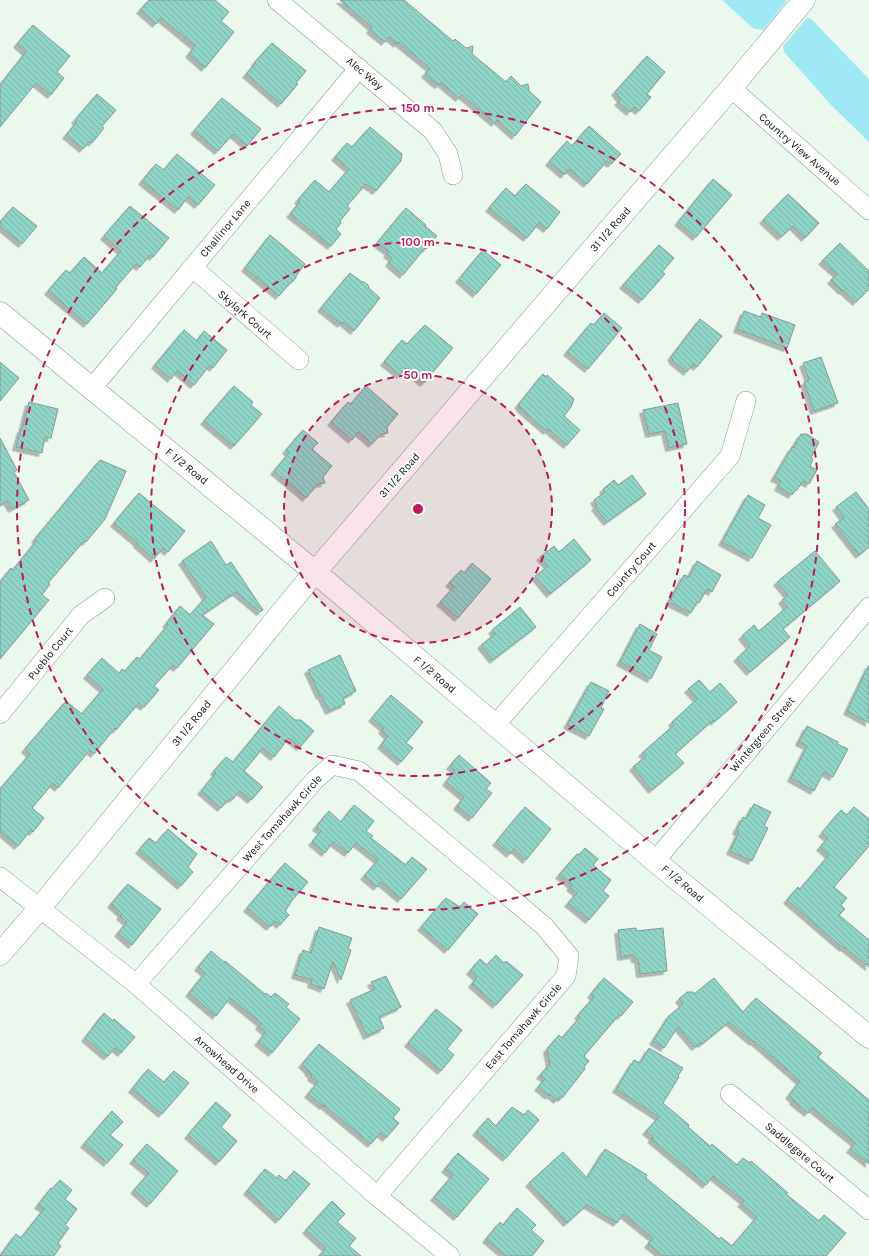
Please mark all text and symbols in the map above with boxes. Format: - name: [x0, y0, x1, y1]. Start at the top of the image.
- street label: Alec Way: [344, 54, 386, 93]
- text: 150 m: [401, 101, 435, 115]
- street label: Country View Avenue: [756, 110, 843, 189]
- street label: Challinor Lane: [197, 196, 254, 260]
- street label: 31 1/2 Road: [587, 204, 633, 255]
- text: 100 m: [401, 235, 435, 249]
- street label: Skylark Court: [215, 287, 274, 341]
- text: 50 m: [404, 368, 433, 382]
- street label: F 1/2 Road: [163, 445, 211, 488]
- street label: 31 1/2 Road: [376, 450, 422, 501]
- centre of rings: [411, 502, 425, 516]
- street label: Country Court: [604, 539, 659, 600]
- street label: Pueblo Court: [25, 624, 76, 682]
- street label: F 1/2 Road: [411, 653, 458, 696]
- street label: Wintergreen Street: [727, 694, 798, 775]
- street label: 31 1/2 Road: [169, 698, 214, 749]
- street label: West Tomahawk Circle: [240, 772, 325, 865]
- street label: F 1/2 Road: [659, 862, 706, 905]
- street label: East Tomahawk Circle: [483, 980, 564, 1072]
- street label: Arrowhead Drive: [192, 1033, 262, 1096]
- street label: Saddlegate Court: [762, 1120, 837, 1185]

